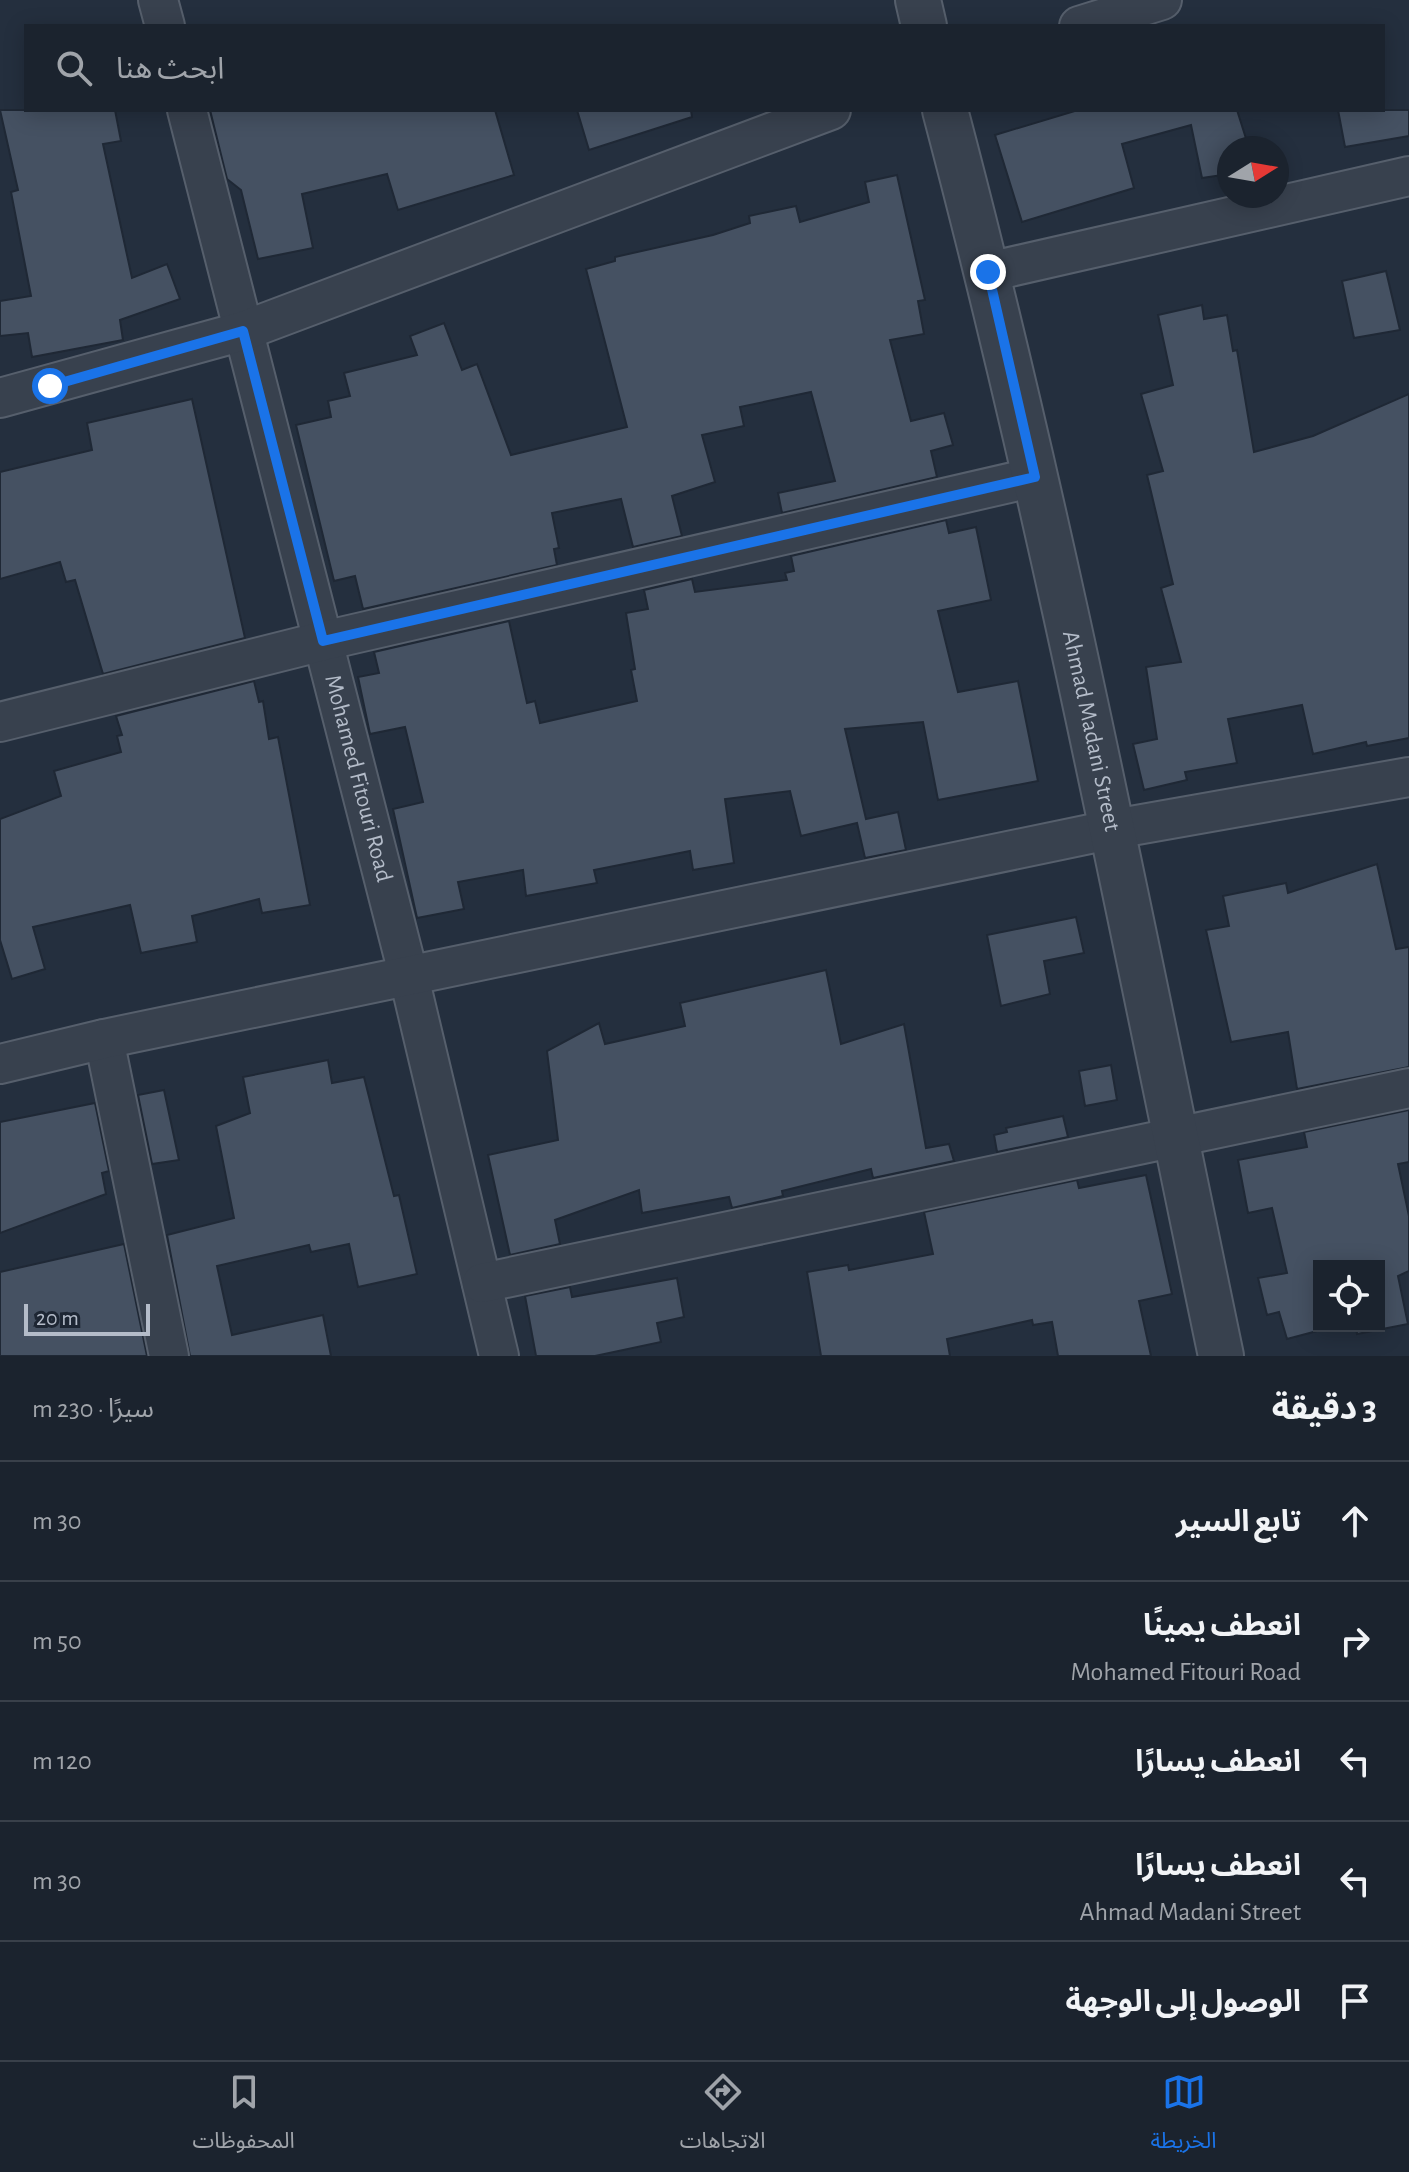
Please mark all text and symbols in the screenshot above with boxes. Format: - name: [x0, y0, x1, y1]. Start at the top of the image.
- search box: [24, 24, 1385, 112]
- icon: search: [52, 46, 96, 90]
- text: ابحث هنا: [116, 54, 224, 84]
- north arrow: [1217, 136, 1289, 208]
- route end: [970, 254, 1006, 290]
- route start: [32, 368, 68, 404]
- street label: Ahmad Madani Street: [1058, 628, 1124, 834]
- street label: Mohamed Fitouri Road: [320, 672, 396, 885]
- map controls: [1313, 1260, 1385, 1332]
- button: locate: [1313, 1260, 1385, 1332]
- scale bar: [24, 1300, 150, 1336]
- text: 20 m: [36, 1307, 79, 1329]
- text: 3 دقيقة: [1272, 1392, 1377, 1426]
- text: سيرًا · 230 m: [32, 1396, 154, 1422]
- icon: ahead: [1333, 1499, 1377, 1543]
- text: تابع السير: [1176, 1507, 1301, 1537]
- text: 30 m: [32, 1508, 82, 1534]
- text: انعطف يمينًا: [1143, 1611, 1301, 1641]
- icon: right: [1333, 1619, 1377, 1663]
- text: 50 m: [32, 1628, 82, 1654]
- text: Mohamed Fitouri Road: [1070, 1659, 1301, 1685]
- icon: left: [1333, 1739, 1377, 1783]
- text: انعطف يسارًا: [1135, 1747, 1301, 1777]
- text: 120 m: [32, 1748, 92, 1774]
- text: انعطف يسارًا: [1135, 1851, 1301, 1881]
- icon: left: [1333, 1859, 1377, 1903]
- text: 30 m: [32, 1868, 82, 1894]
- text: Ahmad Madani Street: [1080, 1899, 1301, 1925]
- icon: arrive: [1333, 1979, 1377, 2023]
- text: الوصول إلى الوجهة: [1065, 1987, 1301, 2017]
- tab: المحفوظات: [193, 2070, 295, 2164]
- tab: الاتجاهات: [680, 2070, 766, 2164]
- tab: الخريطة: [1151, 2070, 1217, 2164]

